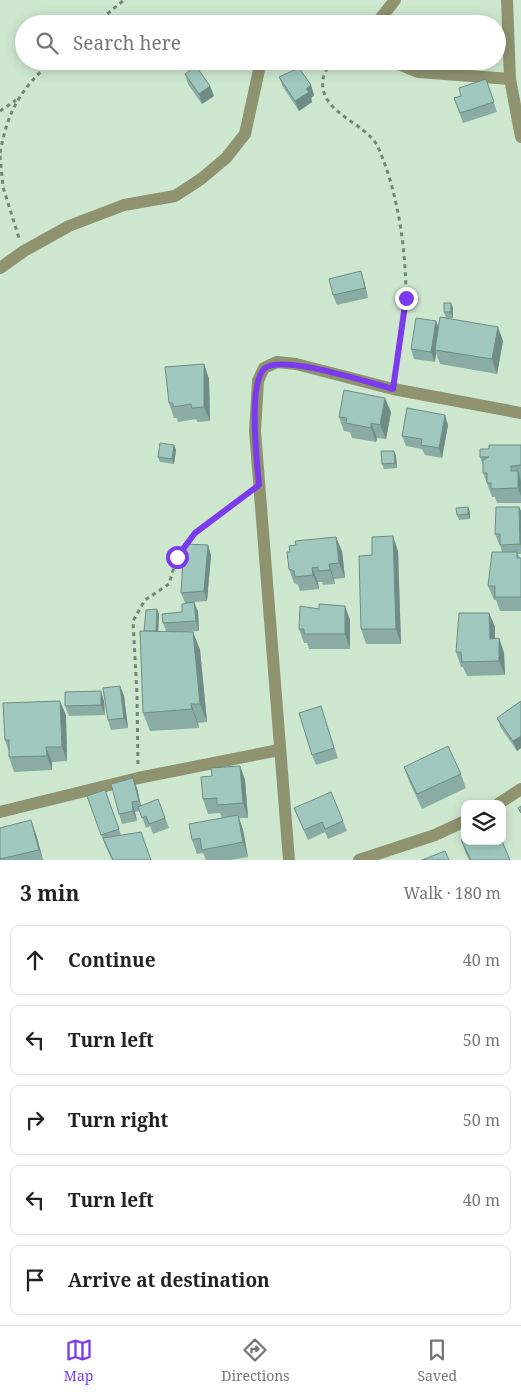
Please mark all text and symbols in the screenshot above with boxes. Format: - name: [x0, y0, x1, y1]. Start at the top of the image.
- search box: [15, 15, 506, 70]
- icon: search: [33, 29, 61, 57]
- text: Search here: [73, 30, 181, 56]
- route end: [395, 287, 418, 310]
- route start: [166, 546, 189, 569]
- map controls: [461, 800, 506, 845]
- button: layers: [461, 800, 506, 845]
- text: 3 min: [20, 879, 79, 907]
- text: Walk · 180 m: [404, 882, 501, 904]
- icon: ahead: [21, 946, 49, 974]
- text: Continue: [68, 947, 156, 973]
- text: 40 m: [463, 949, 500, 971]
- icon: left: [21, 1026, 49, 1054]
- text: Turn left: [68, 1027, 154, 1053]
- text: 50 m: [463, 1029, 500, 1051]
- icon: right: [21, 1106, 49, 1134]
- text: Turn right: [68, 1107, 168, 1133]
- text: 50 m: [463, 1109, 500, 1131]
- icon: left: [21, 1186, 49, 1214]
- text: Turn left: [68, 1187, 154, 1213]
- text: 40 m: [463, 1189, 500, 1211]
- icon: arrive: [21, 1266, 49, 1294]
- text: Arrive at destination: [68, 1267, 270, 1293]
- tab: Map: [64, 1336, 93, 1385]
- tab: Directions: [221, 1336, 290, 1385]
- tab: Saved: [417, 1336, 457, 1385]

